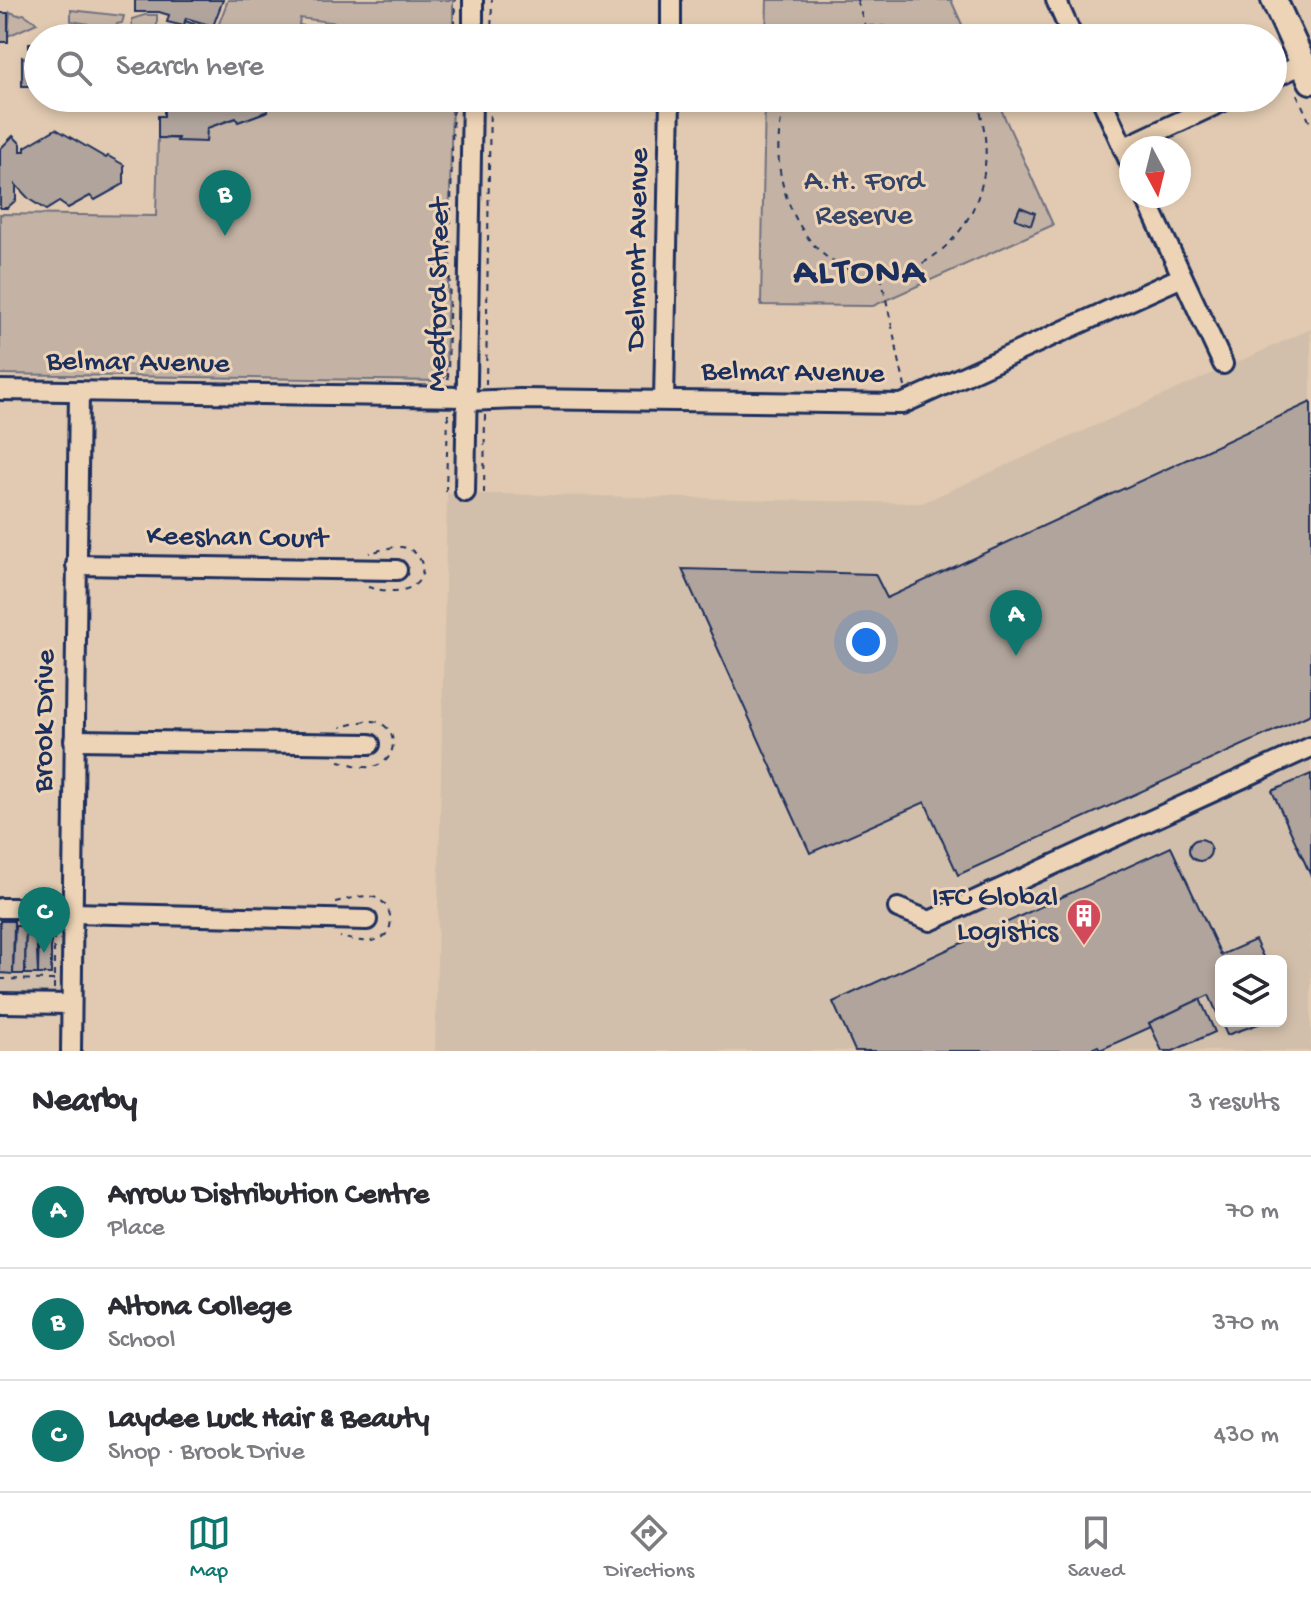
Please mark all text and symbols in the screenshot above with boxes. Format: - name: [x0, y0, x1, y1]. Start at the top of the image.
- search box: [24, 24, 1287, 112]
- icon: search: [52, 46, 96, 90]
- text: Search here: [116, 51, 264, 86]
- north arrow: [1119, 136, 1191, 208]
- street label: Delmont Avenue: [620, 147, 658, 352]
- park label: A.H. Ford Reserve: [804, 166, 926, 235]
- pin: B: [199, 170, 251, 236]
- street label: Medford Street: [421, 195, 459, 392]
- district label: ALTONA: [792, 252, 927, 296]
- street label: Belmar Avenue: [45, 345, 230, 383]
- street label: Belmar Avenue: [700, 355, 885, 393]
- street label: Keeshan Court: [146, 520, 331, 558]
- pin: A: [990, 590, 1042, 656]
- your location: [846, 622, 886, 662]
- street label: Brook Drive: [27, 649, 65, 794]
- place label: IFC Global Logistics: [932, 882, 1059, 951]
- pin: C: [18, 887, 70, 953]
- building icon: IFC Global Logistics: [1065, 897, 1103, 947]
- map controls: [1215, 955, 1287, 1027]
- button: layers: [1215, 955, 1287, 1027]
- text: Nearby: [32, 1083, 137, 1123]
- text: 3 results: [1189, 1088, 1279, 1119]
- text: Arrow Distribution Centre: [108, 1179, 429, 1214]
- text: A: [50, 1197, 66, 1228]
- text: 70 m: [1226, 1197, 1279, 1228]
- text: Place: [108, 1214, 165, 1245]
- text: Altona College: [108, 1291, 291, 1326]
- text: B: [51, 1309, 65, 1340]
- text: 370 m: [1213, 1309, 1279, 1340]
- text: School: [108, 1326, 176, 1357]
- text: Laydee Luck Hair & Beauty: [108, 1403, 429, 1438]
- text: C: [51, 1421, 65, 1452]
- text: 430 m: [1214, 1421, 1279, 1452]
- text: Shop · Brook Drive: [108, 1438, 305, 1469]
- tab: Map: [187, 1511, 231, 1585]
- tab: Directions: [605, 1511, 694, 1585]
- tab: Saved: [1068, 1511, 1124, 1585]

